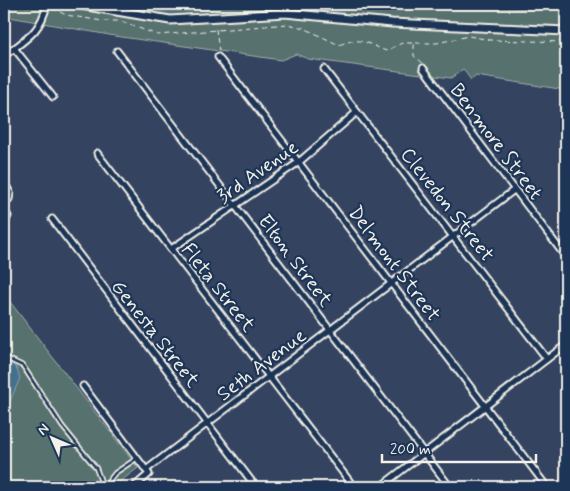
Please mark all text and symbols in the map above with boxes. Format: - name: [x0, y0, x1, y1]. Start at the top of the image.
- street label: Benmore Street: [443, 78, 549, 206]
- street label: 3rd Avenue: [212, 134, 304, 210]
- street label: Clevedon Street: [394, 142, 500, 268]
- street label: Delmont Street: [341, 200, 446, 327]
- street label: Elton Street: [251, 209, 339, 313]
- street label: Fleta Street: [175, 238, 261, 338]
- street label: Genesta Street: [104, 275, 206, 394]
- street label: Seth Avenue: [212, 322, 312, 408]
- north arrow: [28, 414, 78, 464]
- text: N: [34, 420, 53, 439]
- scale bar: [382, 431, 536, 463]
- text: 200 m: [390, 440, 431, 460]

